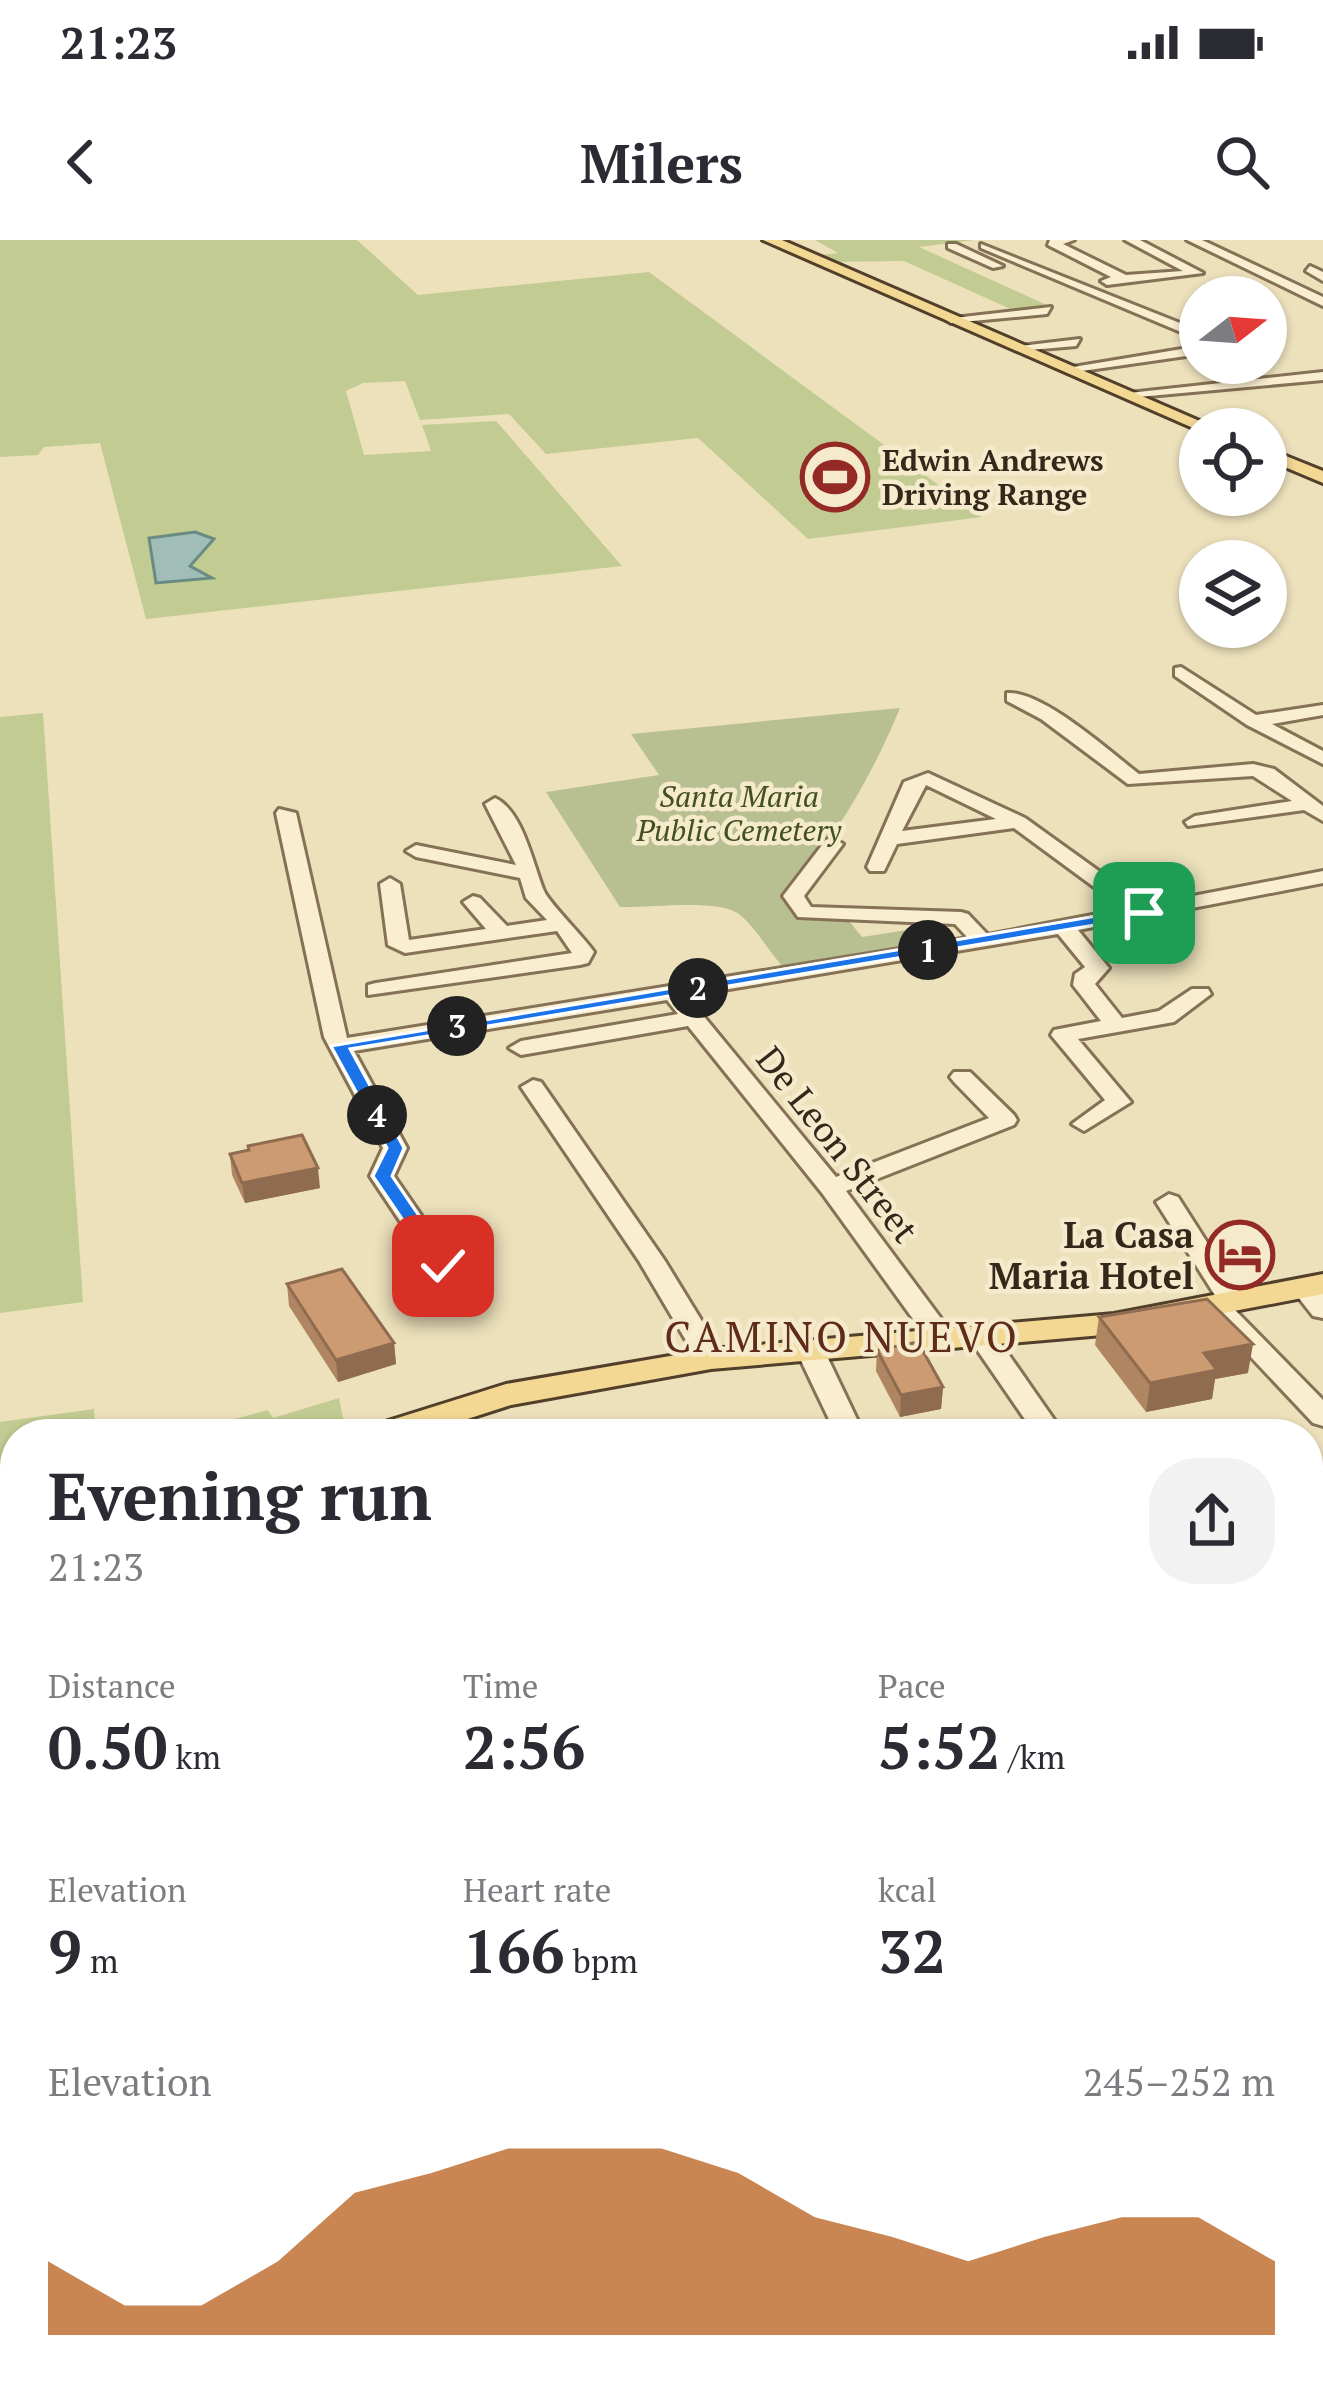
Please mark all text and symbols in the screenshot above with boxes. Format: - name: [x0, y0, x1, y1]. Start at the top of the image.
- text: 21:23: [60, 12, 177, 72]
- text: Milers: [580, 127, 743, 198]
- icon: back: [48, 129, 114, 195]
- icon: search: [1209, 129, 1275, 195]
- north arrow: [1179, 276, 1287, 384]
- map controls: [1179, 276, 1287, 648]
- button: locate: [1179, 408, 1287, 516]
- place label: Edwin Andrews Driving Range: [882, 440, 1104, 514]
- sports icon: Edwin Andrews Driving Range: [800, 442, 870, 512]
- button: layers: [1179, 540, 1287, 648]
- park label: Santa Maria Public Cemetery: [636, 776, 843, 850]
- pin: [1093, 862, 1195, 964]
- icon: arrive: [1111, 880, 1177, 946]
- pin: 1: [898, 920, 958, 980]
- text: 1: [919, 928, 937, 971]
- pin: 2: [668, 958, 728, 1018]
- text: 2: [689, 966, 707, 1009]
- pin: 3: [427, 996, 487, 1056]
- text: 3: [448, 1004, 466, 1047]
- street label: De Leon Street: [747, 1036, 929, 1252]
- pin: 4: [347, 1085, 407, 1145]
- text: 4: [368, 1093, 386, 1136]
- place label: La Casa Maria Hotel: [989, 1211, 1194, 1299]
- pin: [392, 1215, 494, 1317]
- hotel icon: La Casa Maria Hotel: [1205, 1220, 1275, 1290]
- icon: check: [410, 1233, 476, 1299]
- district label: CAMINO NUEVO: [664, 1308, 1020, 1364]
- text: Evening run: [48, 1451, 432, 1539]
- button: share: [1149, 1458, 1275, 1584]
- text: 21:23: [48, 1540, 144, 1592]
- text: Distance: [48, 1664, 175, 1707]
- text: Time: [463, 1664, 538, 1707]
- text: Pace: [878, 1664, 946, 1707]
- text: 0.50: [48, 1707, 167, 1786]
- text: 2:56: [463, 1707, 585, 1786]
- text: 5:52: [878, 1707, 1000, 1786]
- text: km: [167, 1735, 221, 1778]
- text: /km: [1000, 1735, 1065, 1778]
- text: Elevation: [48, 1868, 187, 1911]
- text: Heart rate: [463, 1868, 611, 1911]
- text: kcal: [878, 1868, 937, 1911]
- text: 9: [48, 1911, 82, 1990]
- text: 166: [463, 1911, 565, 1990]
- text: 32: [878, 1911, 946, 1990]
- text: m: [82, 1939, 118, 1982]
- text: bpm: [565, 1939, 638, 1982]
- text: Elevation: [48, 2055, 212, 2107]
- text: 245–252 m: [1083, 2055, 1275, 2107]

